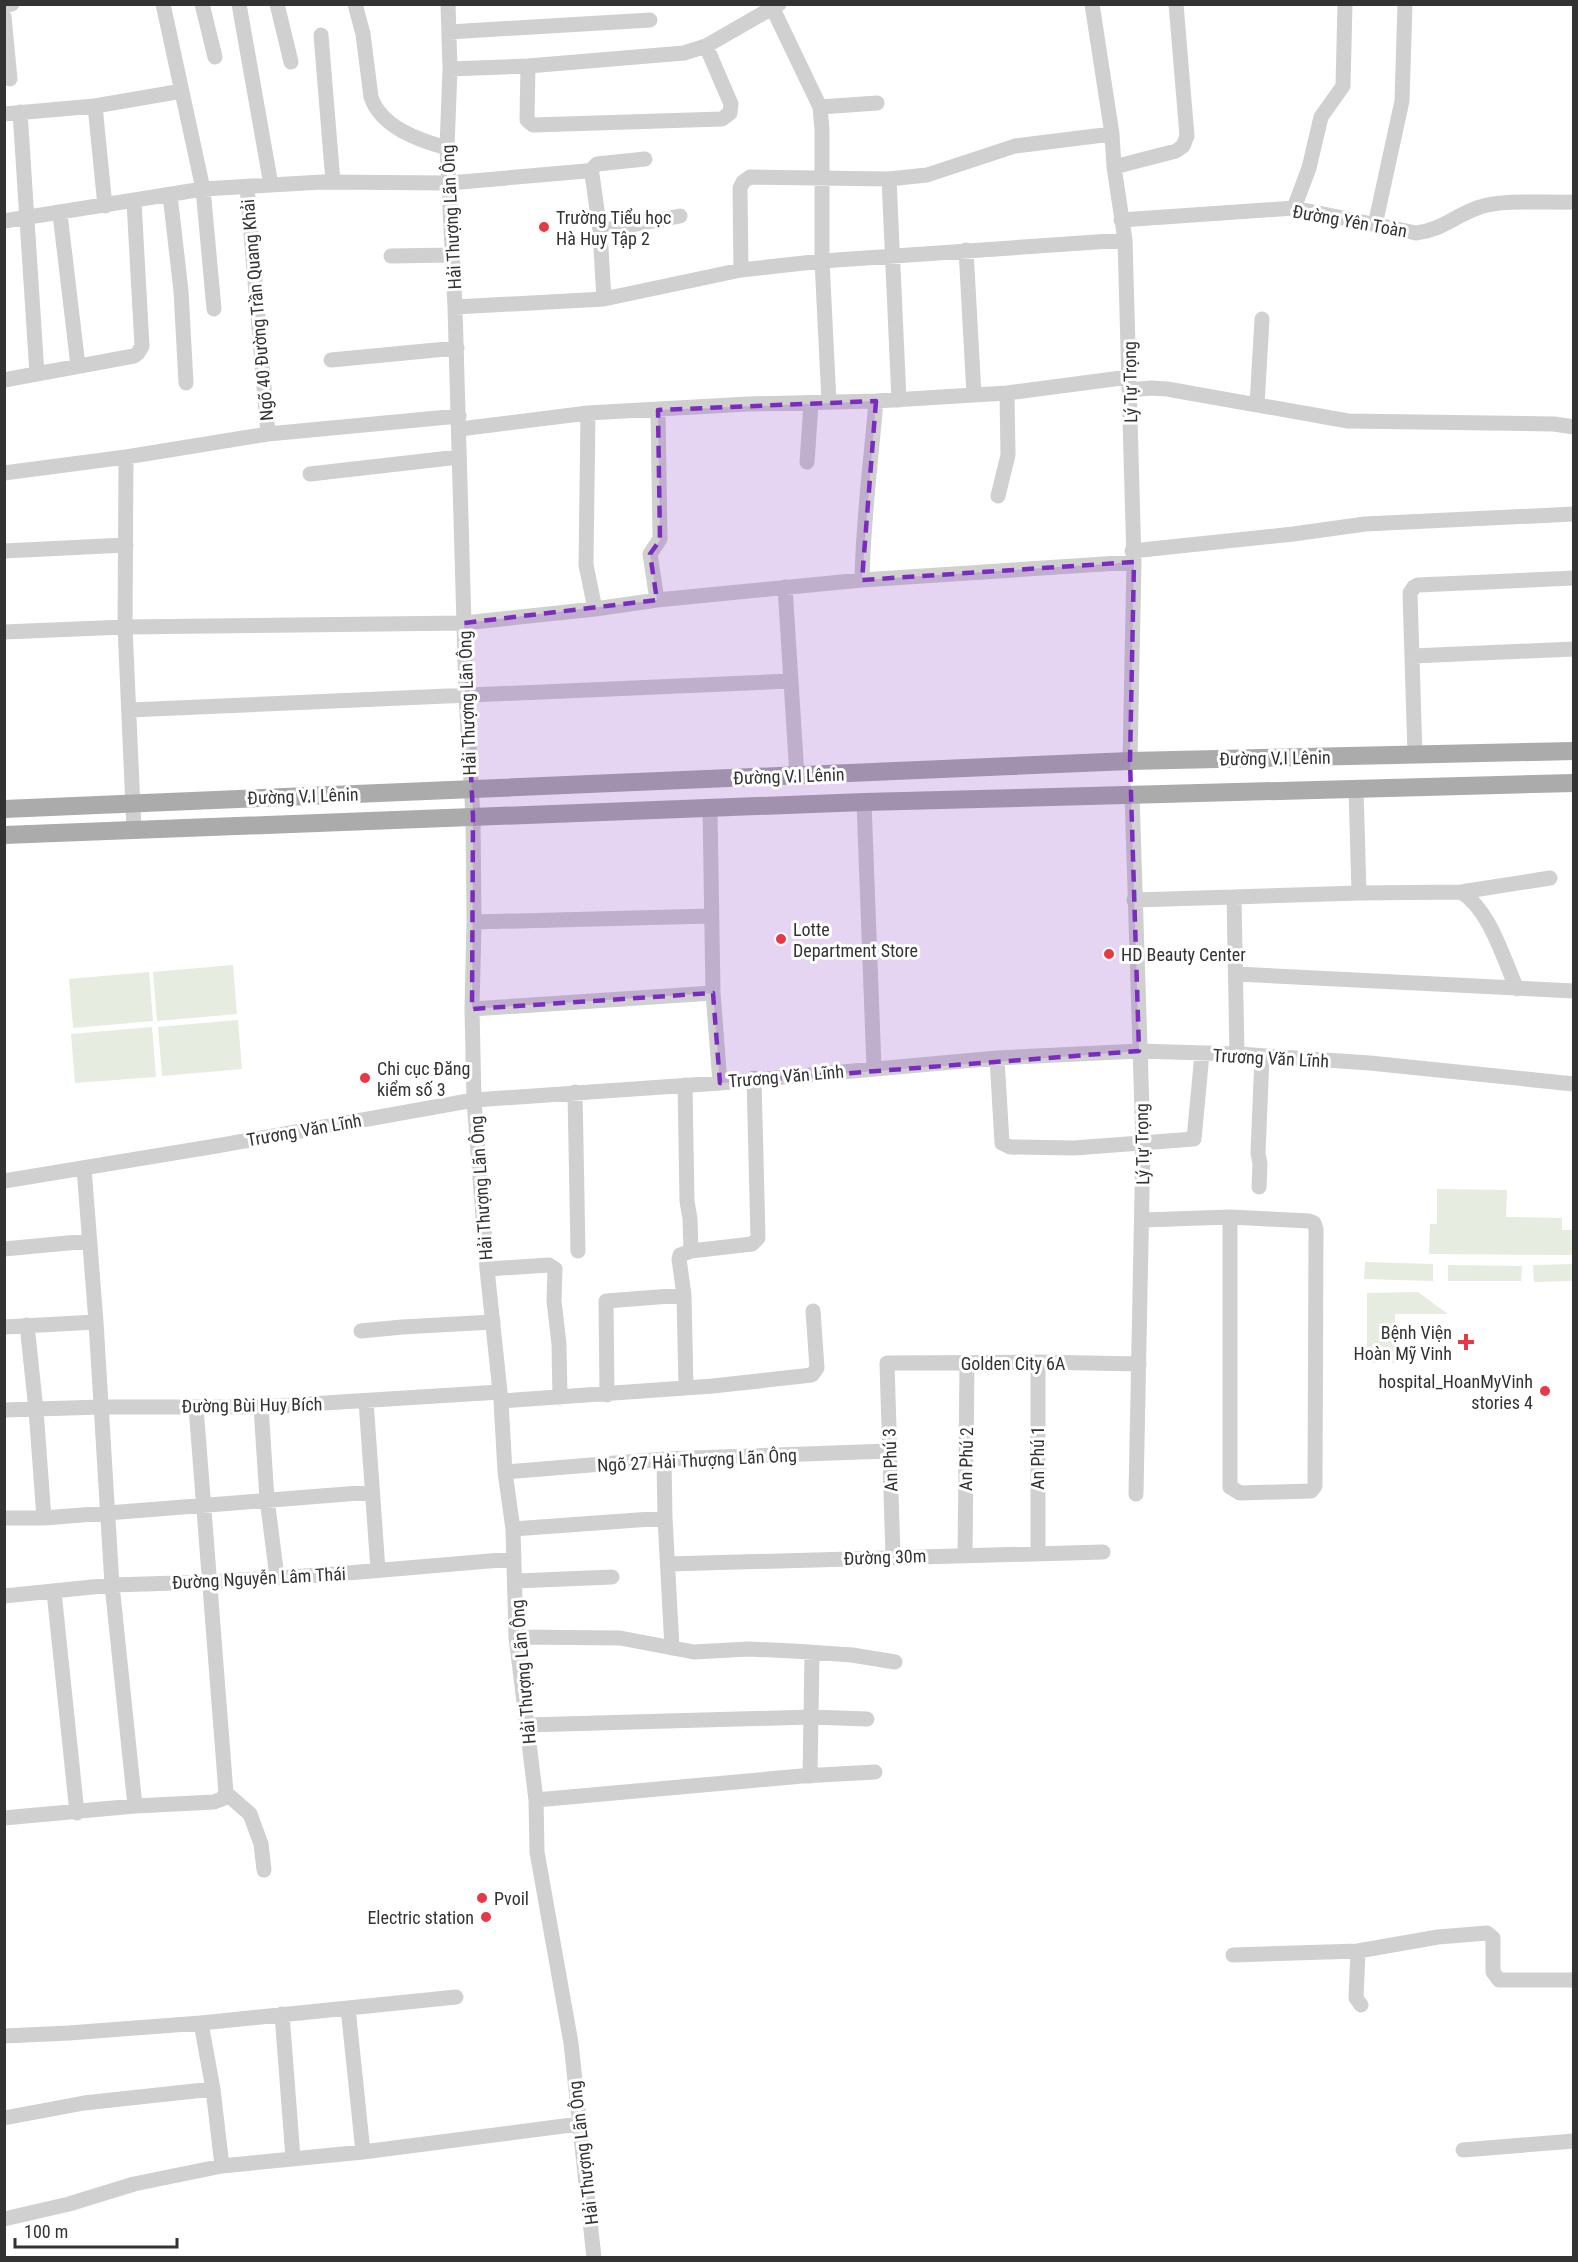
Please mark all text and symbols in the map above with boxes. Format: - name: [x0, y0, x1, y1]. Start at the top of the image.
- street label: Hải Thượng Lãn Ông: [437, 144, 465, 290]
- street label: Ngõ 40 Đường Trần Quang Khải: [237, 198, 277, 422]
- street label: Đường Yên Toàn: [1291, 201, 1409, 241]
- place label: Trường Tiểu học Hà Huy Tập 2: [556, 207, 671, 249]
- marker: Trường Tiểu học Hà Huy Tập 2: [537, 220, 551, 234]
- street label: Lý Tự Trọng: [1119, 341, 1141, 423]
- street label: Hải Thượng Lãn Ông: [454, 630, 480, 776]
- street label: Đường V.I Lênin: [1219, 747, 1331, 769]
- street label: Đường V.I Lênin: [733, 764, 845, 788]
- street label: Đường V.I Lênin: [247, 784, 359, 808]
- place label: Lotte Department Store: [793, 919, 918, 961]
- marker: Lotte Department Store: [774, 932, 788, 946]
- place label: HD Beauty Center: [1121, 944, 1246, 965]
- marker: HD Beauty Center: [1102, 947, 1116, 961]
- street label: Trương Văn Lĩnh: [1212, 1044, 1330, 1072]
- place label: Chi cục Đăng kiểm số 3: [377, 1058, 470, 1100]
- street label: Trương Văn Lĩnh: [727, 1060, 845, 1092]
- marker: Chi cục Đăng kiểm số 3: [358, 1071, 372, 1085]
- street label: Lý Tự Trọng: [1131, 1103, 1153, 1185]
- street label: Trương Văn Lĩnh: [245, 1110, 363, 1150]
- street label: Hải Thượng Lãn Ông: [465, 1115, 497, 1261]
- place label: Bệnh Viện Hoàn Mỹ Vinh: [1353, 1322, 1452, 1364]
- marker: Bệnh Viện Hoàn Mỹ Vinh: [1457, 1333, 1475, 1351]
- street label: Golden City 6A: [961, 1353, 1066, 1374]
- place label: hospital_HoanMyVinh stories 4: [1378, 1371, 1533, 1413]
- marker: hospital_HoanMyVinh stories 4: [1538, 1384, 1552, 1398]
- street label: Đường Bùi Huy Bích: [182, 1393, 322, 1417]
- street label: An Phú 1: [1027, 1426, 1048, 1490]
- street label: An Phú 2: [955, 1427, 977, 1491]
- street label: An Phú 3: [878, 1428, 902, 1492]
- street label: Ngõ 27 Hải Thượng Lãn Ông: [597, 1444, 797, 1476]
- street label: Đường 30m: [843, 1545, 927, 1569]
- street label: Đường Nguyễn Lâm Thái: [172, 1563, 346, 1593]
- street label: Hải Thượng Lãn Ông: [506, 1599, 540, 1745]
- place label: Pvoil: [494, 1888, 529, 1909]
- marker: Pvoil: [475, 1891, 489, 1905]
- place label: Electric station: [367, 1907, 474, 1928]
- marker: Electric station: [479, 1910, 493, 1924]
- street label: Hải Thượng Lãn Ông: [564, 2080, 602, 2226]
- scale bar: [15, 2211, 177, 2249]
- text: 100 m: [24, 2221, 68, 2242]

